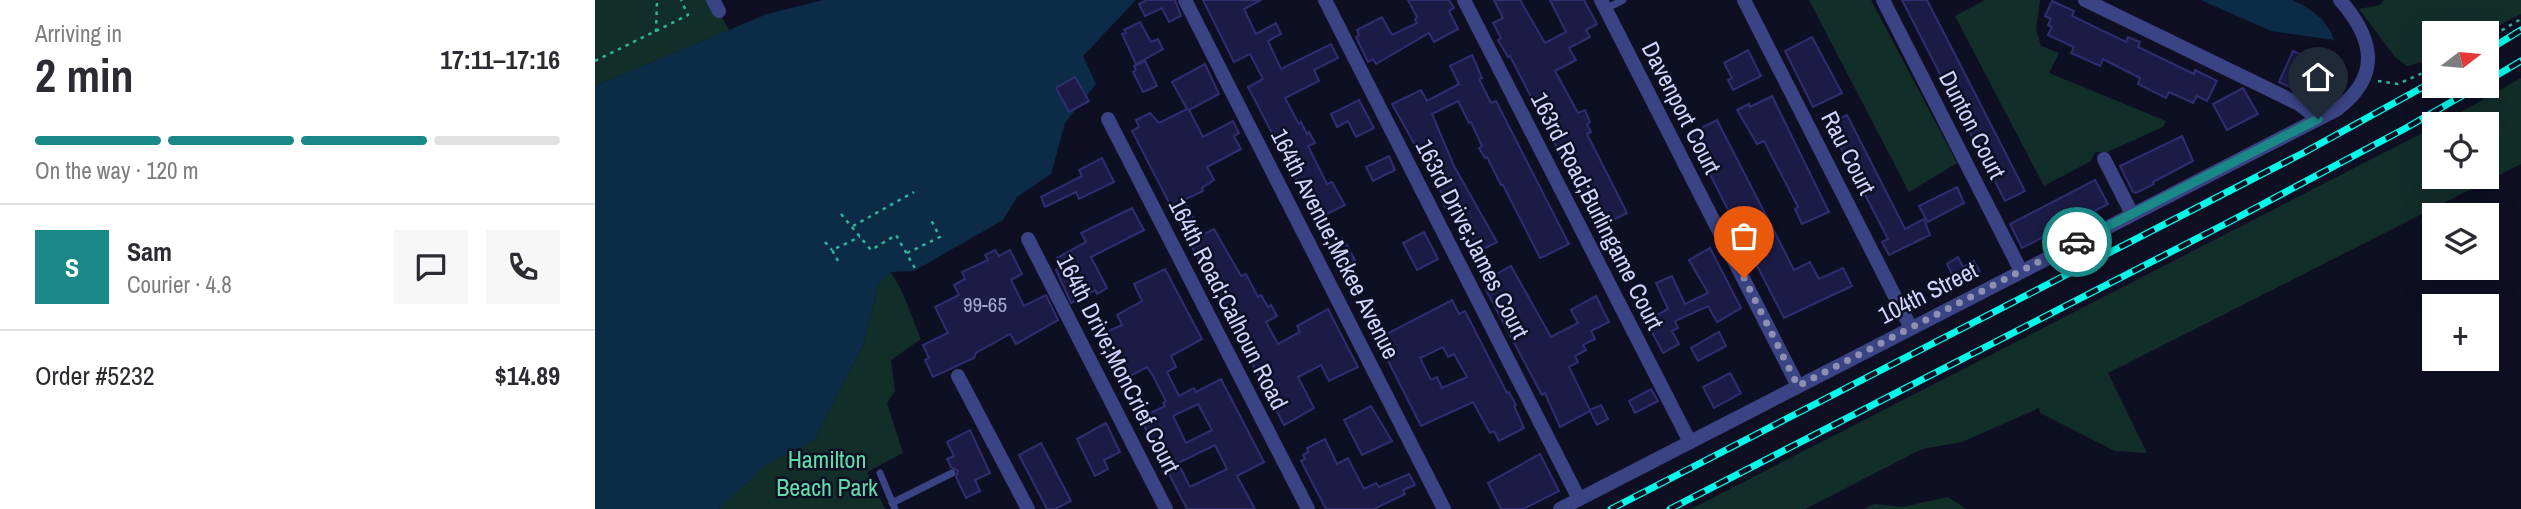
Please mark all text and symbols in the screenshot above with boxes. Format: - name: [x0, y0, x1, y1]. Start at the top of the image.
- text: Arriving in: [35, 18, 122, 49]
- north arrow: [2422, 21, 2499, 98]
- map controls: [2422, 21, 2499, 371]
- street label: Davenport Court: [1635, 36, 1729, 180]
- text: 17:11–17:16: [440, 42, 560, 77]
- text: 2 min: [35, 44, 134, 106]
- pin: [2288, 47, 2348, 119]
- icon: home: [2299, 58, 2337, 96]
- street label: Dunton Court: [1932, 65, 2014, 184]
- street label: 163rd Road;Burlingame Court: [1524, 86, 1672, 335]
- street label: Rau Court: [1814, 105, 1884, 200]
- button: locate: [2422, 112, 2499, 189]
- street label: 164th Avenue;Mckee Avenue: [1264, 123, 1408, 364]
- street label: 163rd Drive;James Court: [1409, 133, 1537, 344]
- text: On the way · 120 m: [35, 155, 199, 186]
- street label: 164th Road;Calhoun Road: [1162, 192, 1296, 415]
- button: layers: [2422, 203, 2499, 280]
- pin: [1714, 206, 1774, 278]
- courier: [2042, 207, 2112, 277]
- icon: bag: [1725, 217, 1763, 255]
- icon: car: [2058, 223, 2096, 261]
- button: chat: [394, 230, 468, 304]
- button: phone: [486, 230, 560, 304]
- text: Sam: [127, 234, 172, 269]
- street label: 164th Drive;MonCrief Court: [1050, 249, 1188, 479]
- text: S: [65, 250, 79, 285]
- street label: 104th Street: [1873, 253, 1983, 331]
- text: Courier · 4.8: [127, 269, 232, 300]
- house number: 99-65: [963, 290, 1007, 319]
- button: +: [2422, 294, 2499, 371]
- text: Order #5232: [35, 358, 155, 393]
- text: $14.89: [495, 358, 560, 393]
- park label: Hamilton Beach Park: [776, 443, 878, 503]

